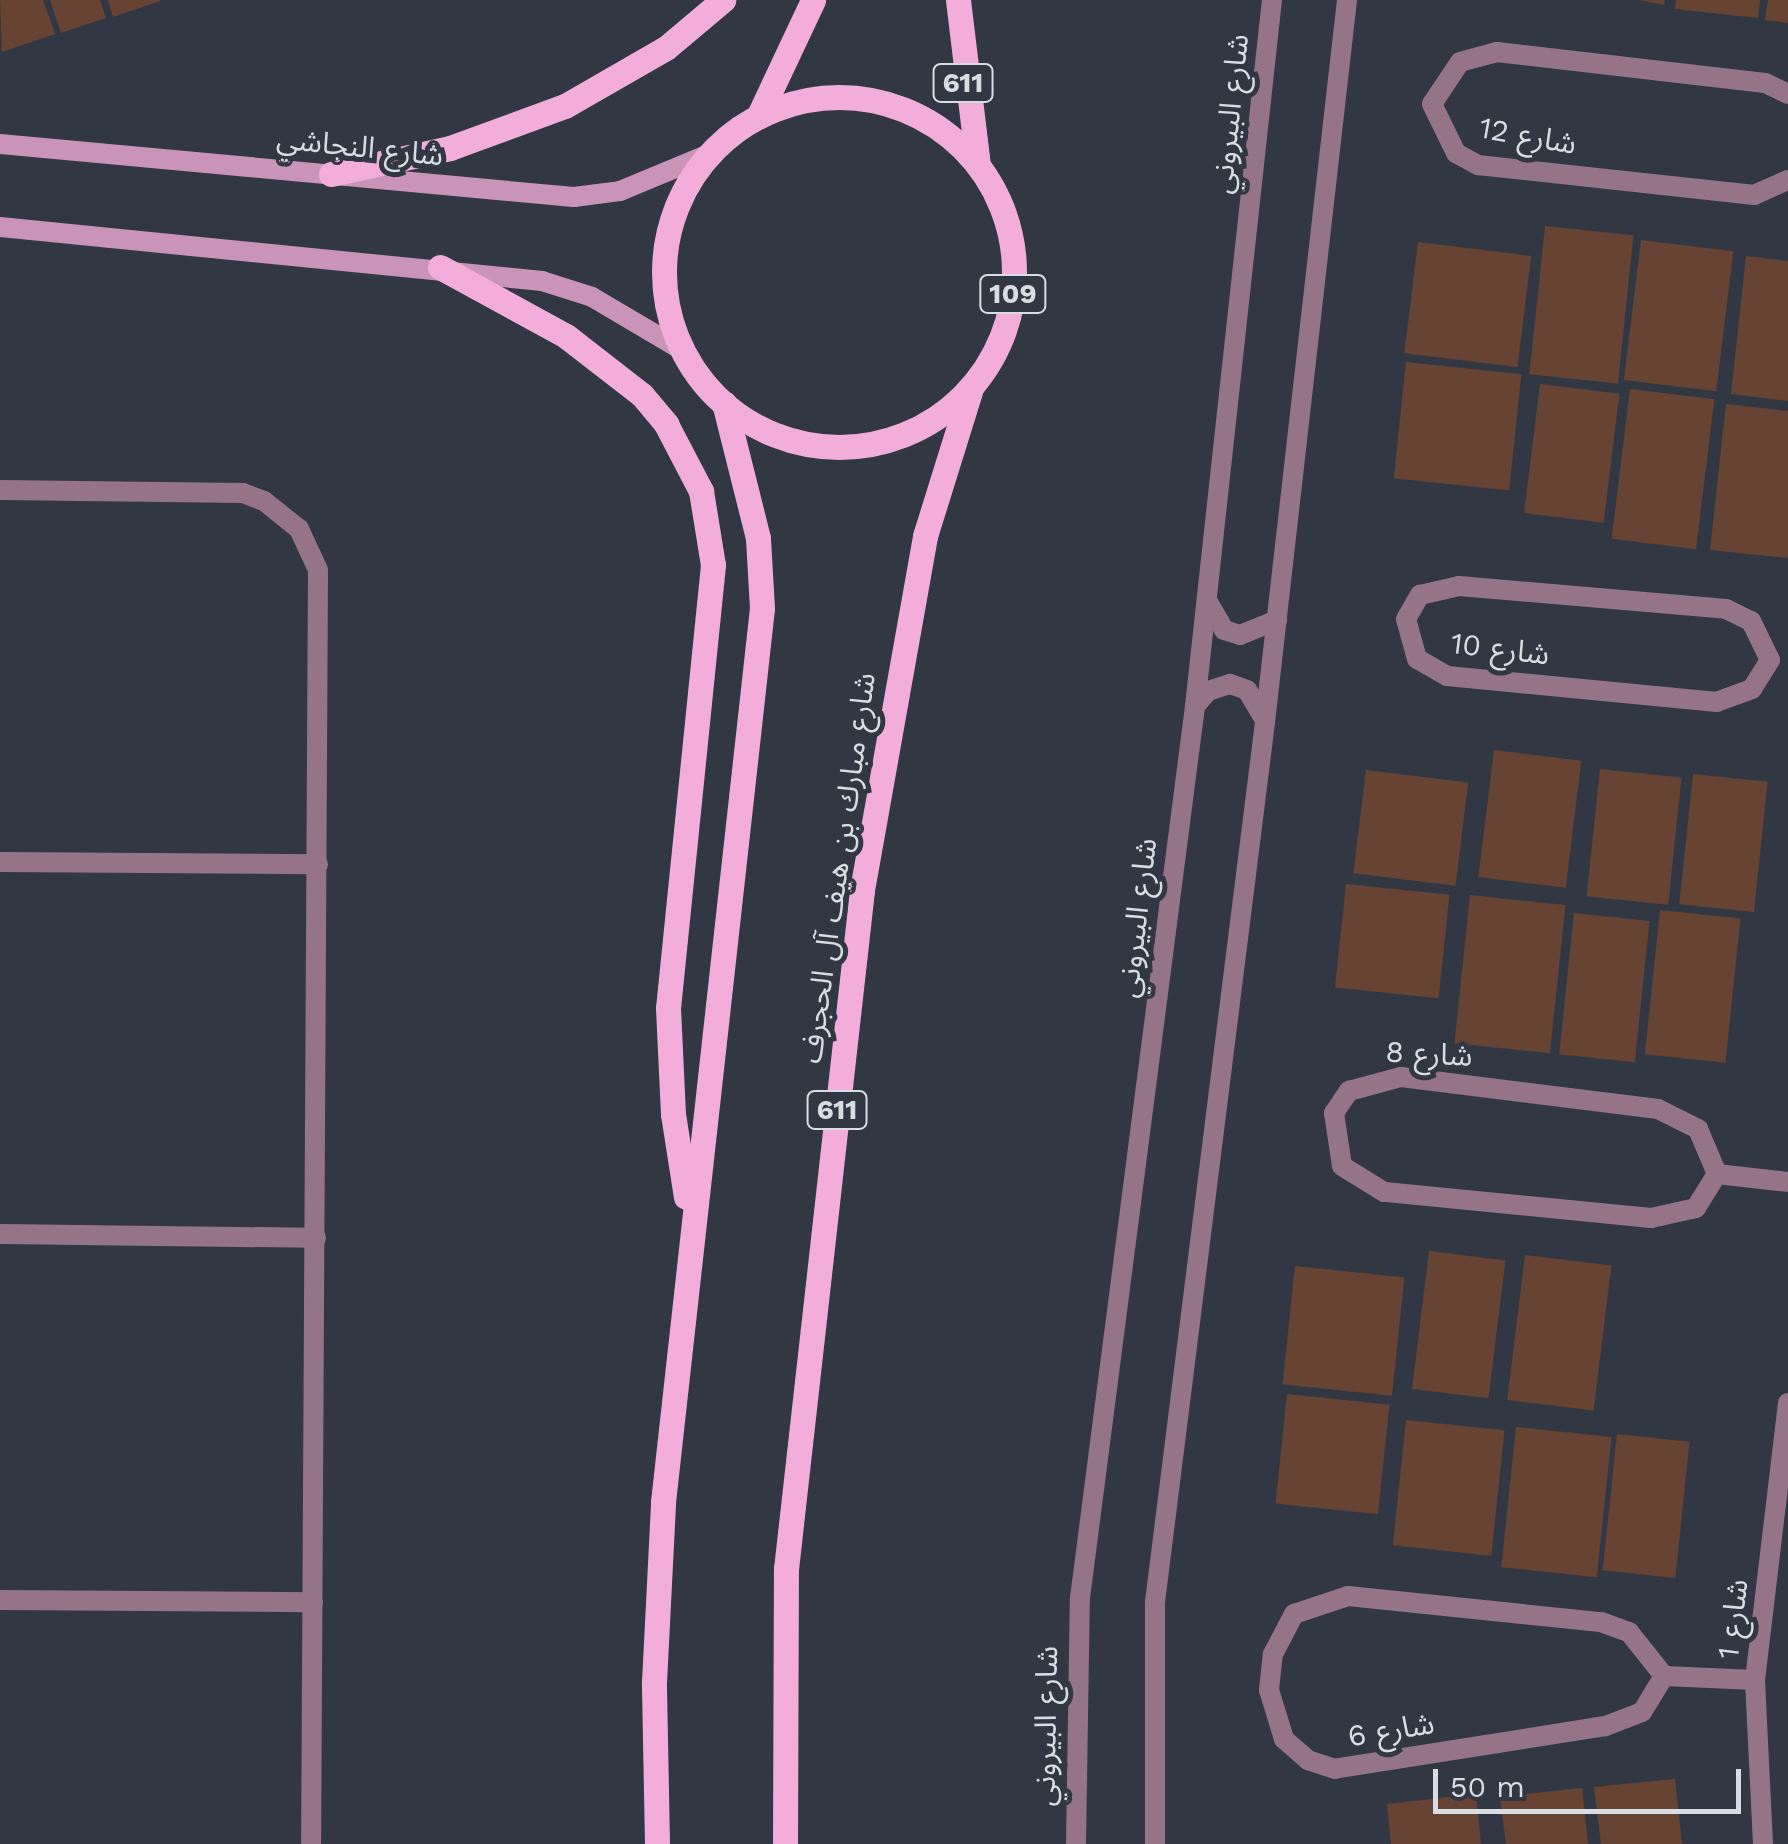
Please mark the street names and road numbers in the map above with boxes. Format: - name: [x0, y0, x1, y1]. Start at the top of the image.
- street label: شارع البيروني: [1204, 32, 1256, 196]
- road number: 611: [930, 60, 996, 106]
- street label: شارع 12: [1477, 110, 1579, 162]
- street label: شارع النجاشي: [275, 120, 445, 174]
- road number: 109: [978, 271, 1048, 317]
- street label: شارع 10: [1449, 625, 1551, 673]
- street label: شارع مبارك بن هيف آل الحجرف: [793, 670, 883, 1066]
- street label: شارع البيروني: [1109, 836, 1165, 1000]
- street label: شارع 8: [1385, 1034, 1473, 1074]
- road number: 611: [804, 1087, 870, 1133]
- street label: شارع 1: [1710, 1577, 1756, 1661]
- street label: شارع البيروني: [1027, 1645, 1065, 1807]
- street label: شارع 6: [1345, 1705, 1437, 1755]

